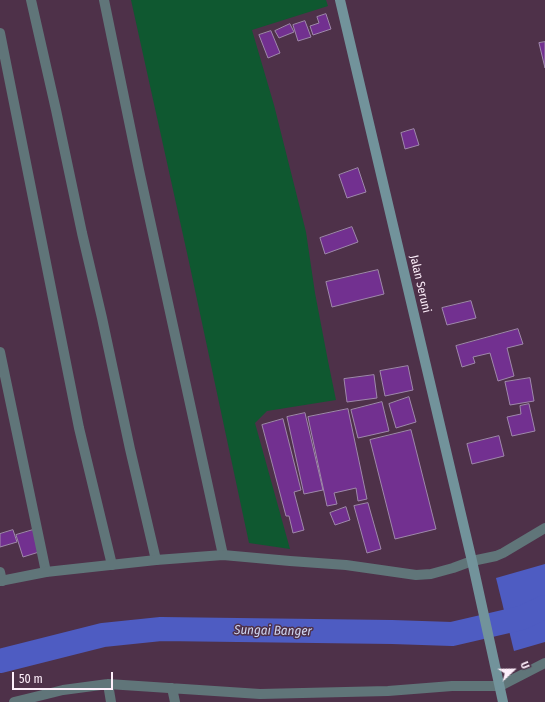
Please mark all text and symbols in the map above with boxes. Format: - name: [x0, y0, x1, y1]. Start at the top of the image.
- street label: Jalan Seruni: [406, 254, 434, 314]
- water label: Sungai Banger: [234, 623, 312, 639]
- north arrow: [493, 650, 533, 690]
- text: U: [517, 660, 532, 671]
- scale bar: [14, 664, 115, 690]
- text: 50 m: [19, 672, 43, 686]

